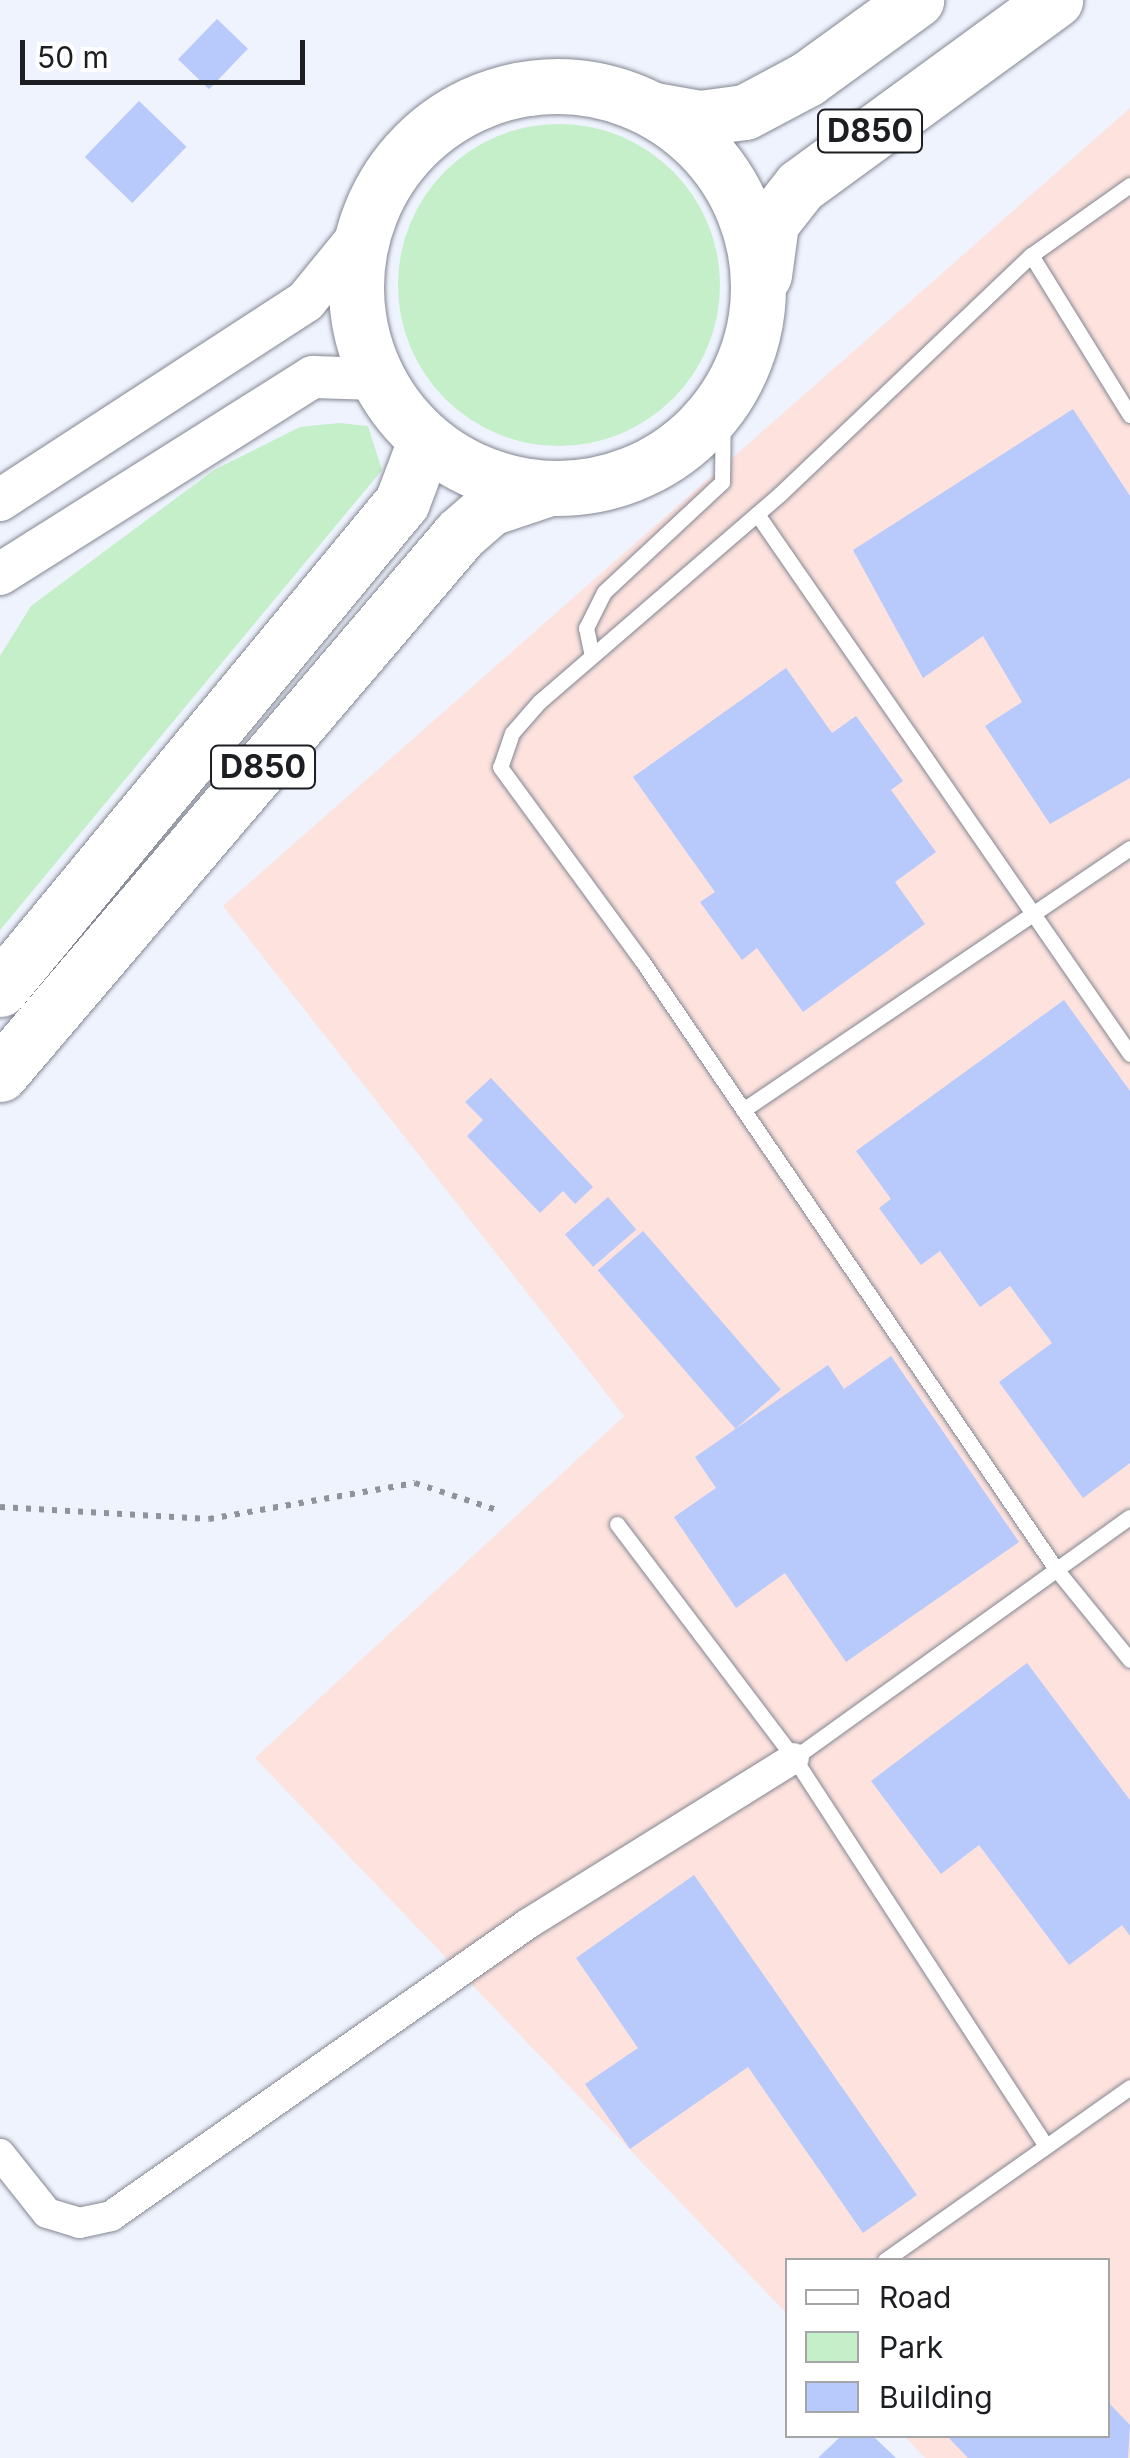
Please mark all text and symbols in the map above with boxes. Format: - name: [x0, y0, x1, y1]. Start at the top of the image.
- scale bar: [25, 20, 310, 82]
- text: 50 m: [37, 39, 109, 75]
- road number: D850: [815, 104, 925, 158]
- road number: D850: [208, 740, 318, 794]
- legend: [785, 2258, 1110, 2438]
- text: Road: [879, 2279, 951, 2315]
- text: Park: [879, 2329, 943, 2365]
- text: Building: [879, 2379, 993, 2415]

